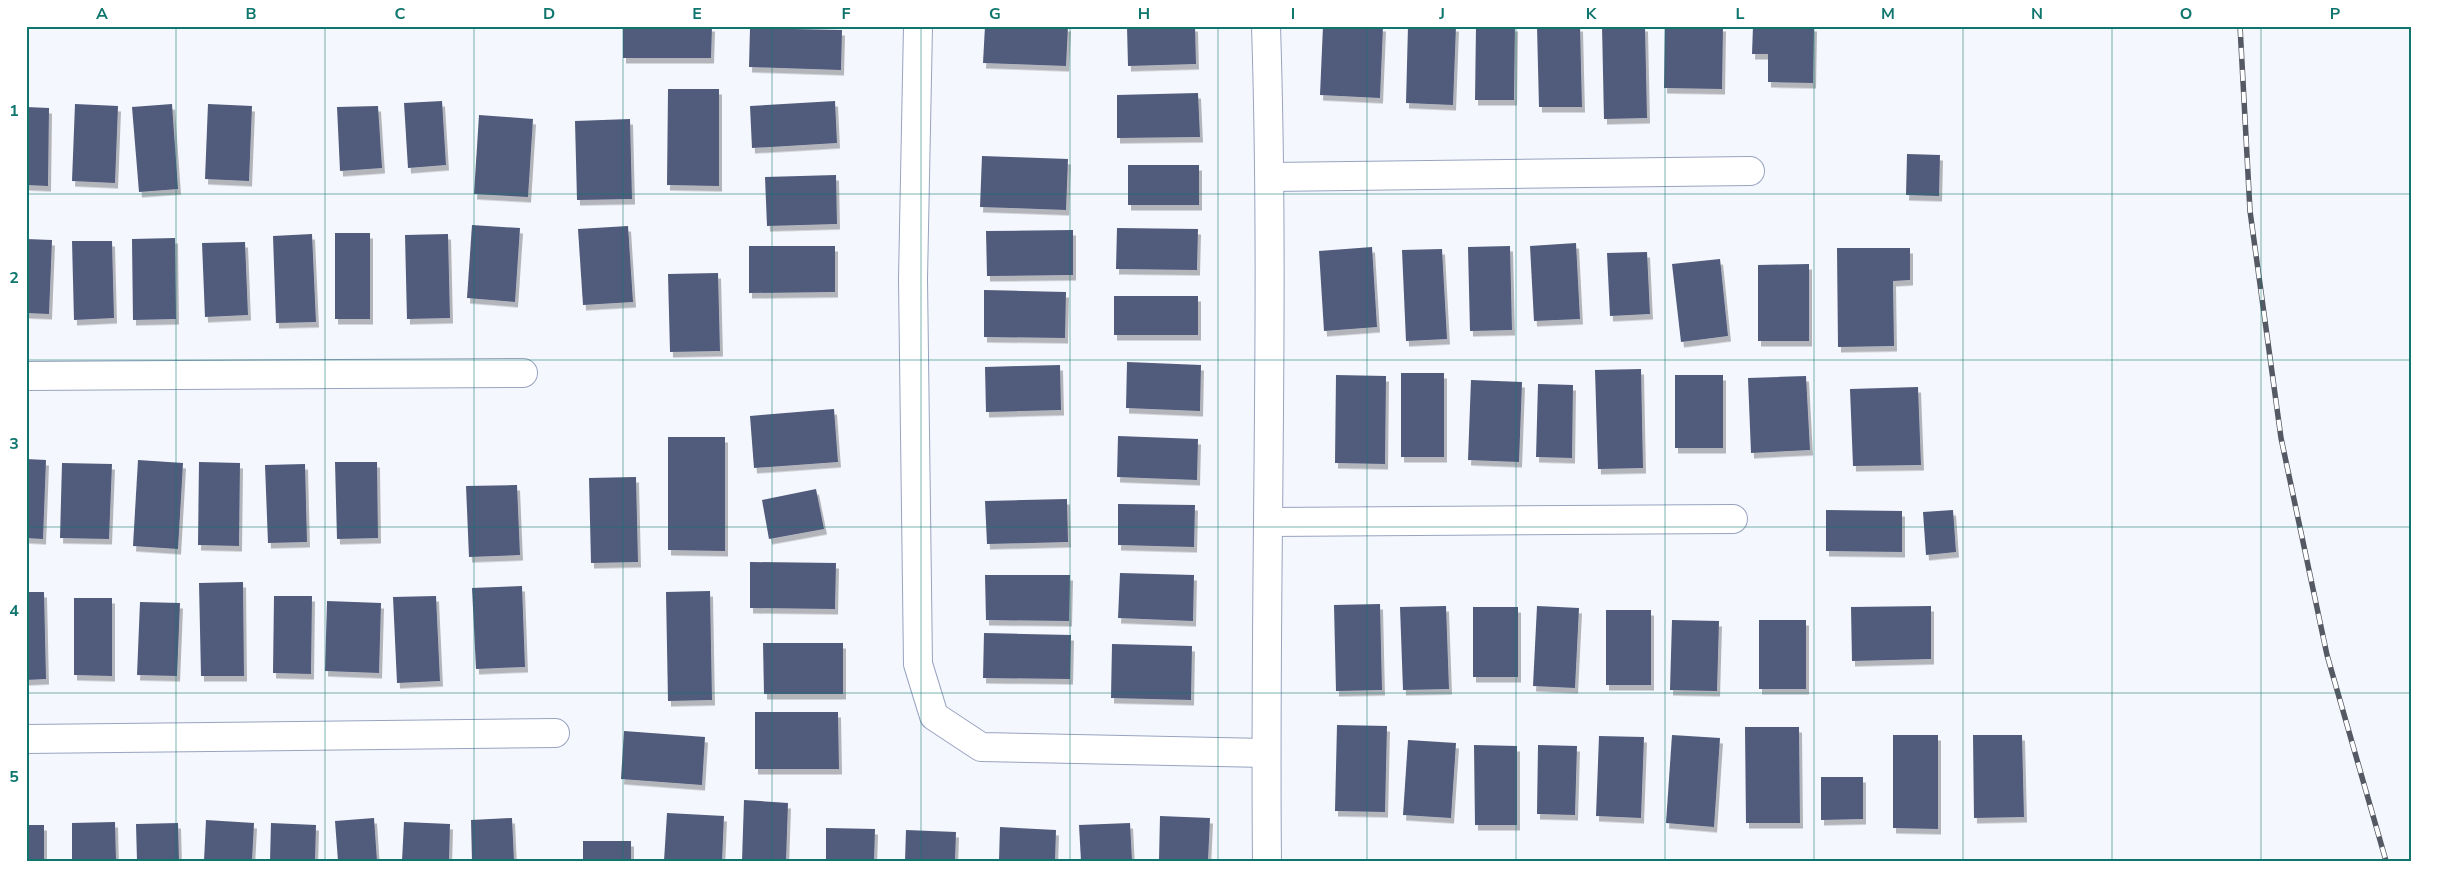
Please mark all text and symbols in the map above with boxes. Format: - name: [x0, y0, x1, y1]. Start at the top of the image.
- text: A: [96, 3, 108, 25]
- text: B: [245, 3, 257, 25]
- text: C: [395, 3, 406, 25]
- text: D: [543, 3, 555, 25]
- text: E: [692, 3, 702, 25]
- text: F: [842, 3, 851, 25]
- text: G: [989, 3, 1001, 25]
- text: H: [1138, 3, 1150, 25]
- text: I: [1291, 3, 1295, 25]
- text: J: [1438, 3, 1445, 25]
- text: K: [1586, 3, 1598, 25]
- text: L: [1736, 3, 1745, 25]
- text: M: [1881, 3, 1895, 25]
- text: N: [2031, 3, 2043, 25]
- text: O: [2180, 3, 2192, 25]
- text: P: [2330, 3, 2340, 25]
- text: 1: [9, 100, 19, 122]
- text: 2: [9, 267, 19, 289]
- text: 3: [9, 433, 19, 455]
- text: 4: [9, 600, 19, 622]
- text: 5: [9, 766, 19, 788]

